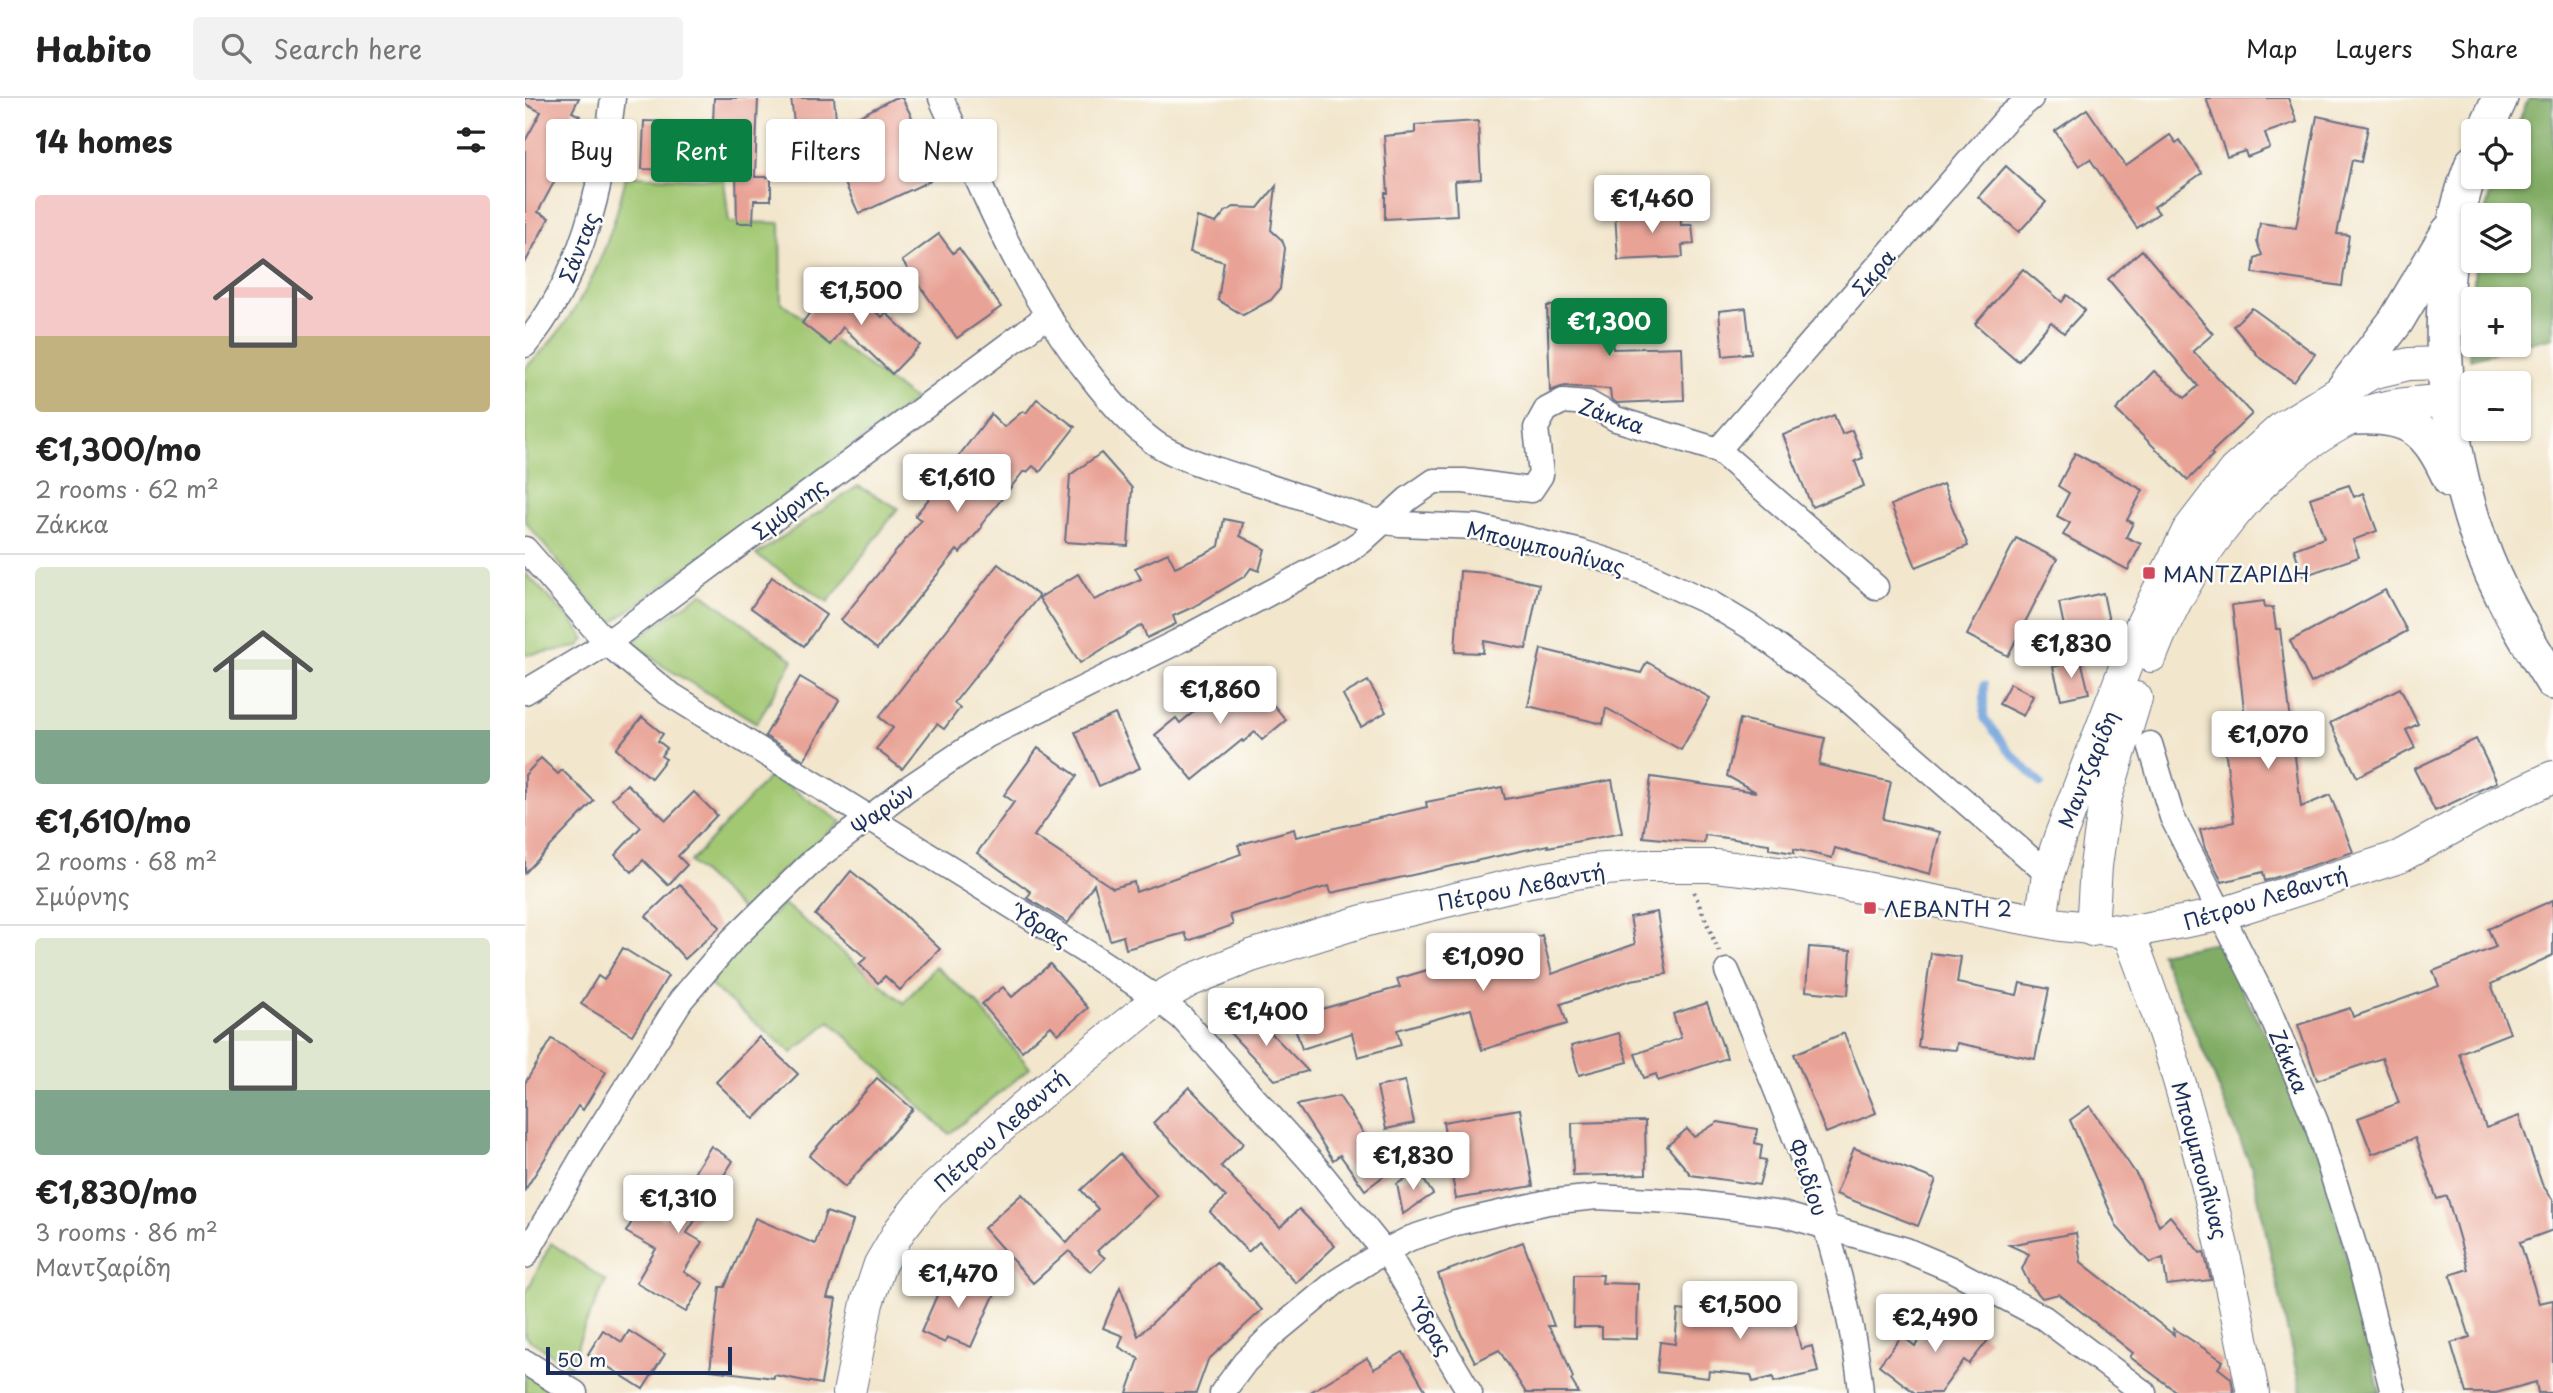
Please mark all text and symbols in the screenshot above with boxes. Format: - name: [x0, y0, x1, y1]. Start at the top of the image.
- search box: [193, 17, 683, 80]
- text: Habito: [35, 23, 151, 73]
- icon: search: [217, 29, 255, 67]
- text: Search here: [273, 29, 422, 68]
- text: Map: [2246, 30, 2297, 66]
- text: Layers: [2335, 30, 2412, 66]
- text: Share: [2450, 30, 2518, 66]
- text: 14 homes: [35, 118, 173, 163]
- chip: Buy: [546, 119, 637, 182]
- chip: Rent: [651, 119, 752, 182]
- chip: Filters: [766, 119, 885, 182]
- chip: New: [899, 119, 997, 182]
- map controls: [2461, 119, 2531, 441]
- button: locate: [2461, 119, 2531, 189]
- icon: filters: [452, 121, 490, 159]
- pin: €1,460: [1595, 176, 1709, 235]
- text: €1,460: [1610, 180, 1694, 215]
- button: layers: [2461, 203, 2531, 273]
- street label: Σάντας: [550, 207, 606, 287]
- icon: home: [200, 240, 326, 366]
- street label: Σκρα: [1844, 241, 1902, 303]
- pin: €1,500: [804, 268, 918, 327]
- text: €1,500: [819, 272, 903, 307]
- button: +: [2461, 287, 2531, 357]
- pin: €1,300: [1552, 299, 1666, 358]
- text: €1,300: [1567, 303, 1651, 338]
- button: −: [2461, 371, 2531, 441]
- street label: Ζάκκα: [1575, 389, 1649, 441]
- text: €1,300/mo: [35, 426, 201, 471]
- pin: €1,610: [900, 454, 1014, 514]
- text: €1,610: [919, 459, 995, 494]
- street label: Σμύρνης: [745, 469, 833, 547]
- text: 2 rooms · 62 m²: [35, 471, 219, 506]
- text: Ζάκκα: [35, 506, 109, 541]
- street label: Μπουμπουλίνας: [1463, 512, 1629, 582]
- place label: ΜΑΝΤΖΑΡΙΔΗ: [2163, 557, 2310, 589]
- marker: ΜΑΝΤΖΑΡΙΔΗ: [2141, 565, 2157, 581]
- icon: home: [200, 612, 326, 738]
- pin: €1,830: [2014, 620, 2128, 680]
- text: €1,830: [2030, 625, 2112, 660]
- pin: €1,860: [1163, 666, 1277, 726]
- text: €1,860: [1179, 671, 1261, 706]
- street label: Μαντζαρίδη: [2049, 705, 2125, 833]
- pin: €1,070: [2211, 712, 2325, 771]
- text: €1,070: [2228, 716, 2308, 751]
- street label: Ψαρών: [843, 774, 921, 842]
- text: €1,610/mo: [35, 798, 191, 843]
- text: 2 rooms · 68 m²: [35, 843, 217, 878]
- street label: Πέτρου Λεβαντή: [1435, 854, 1607, 918]
- street label: Πέτρου Λεβαντή: [2179, 857, 2351, 937]
- text: Σμύρνης: [35, 878, 130, 913]
- place label: ΛΕΒΑΝΤΗ 2: [1884, 892, 2012, 924]
- street label: Ύδρας: [1004, 894, 1076, 954]
- marker: ΛΕΒΑΝΤΗ 2: [1862, 900, 1878, 916]
- pin: €1,090: [1426, 934, 1540, 993]
- text: €1,090: [1442, 938, 1524, 973]
- icon: home: [200, 983, 326, 1109]
- pin: €1,400: [1209, 988, 1323, 1048]
- text: €1,400: [1224, 993, 1308, 1028]
- street label: Ζάκκα: [2262, 1024, 2318, 1098]
- street label: Πέτρου Λεβαντή: [926, 1061, 1074, 1199]
- street label: Μπουμπουλίνας: [2165, 1078, 2237, 1243]
- pin: €1,830: [1356, 1132, 1470, 1192]
- street label: Φειδίου: [1781, 1134, 1837, 1220]
- text: €1,830: [1372, 1137, 1454, 1172]
- text: €1,830/mo: [35, 1169, 197, 1214]
- pin: €1,310: [621, 1176, 735, 1235]
- text: €1,310: [639, 1180, 717, 1215]
- text: 3 rooms · 86 m²: [35, 1214, 218, 1249]
- text: Μαντζαρίδη: [35, 1249, 171, 1284]
- pin: €1,470: [901, 1250, 1015, 1310]
- text: €1,470: [918, 1255, 998, 1290]
- pin: €1,500: [1683, 1282, 1797, 1341]
- text: €1,500: [1698, 1286, 1782, 1321]
- street label: Ύδρας: [1401, 1289, 1461, 1361]
- pin: €2,490: [1878, 1294, 1992, 1354]
- text: €2,490: [1892, 1299, 1978, 1334]
- scale bar: [546, 1344, 731, 1376]
- text: 50 m: [557, 1345, 606, 1373]

